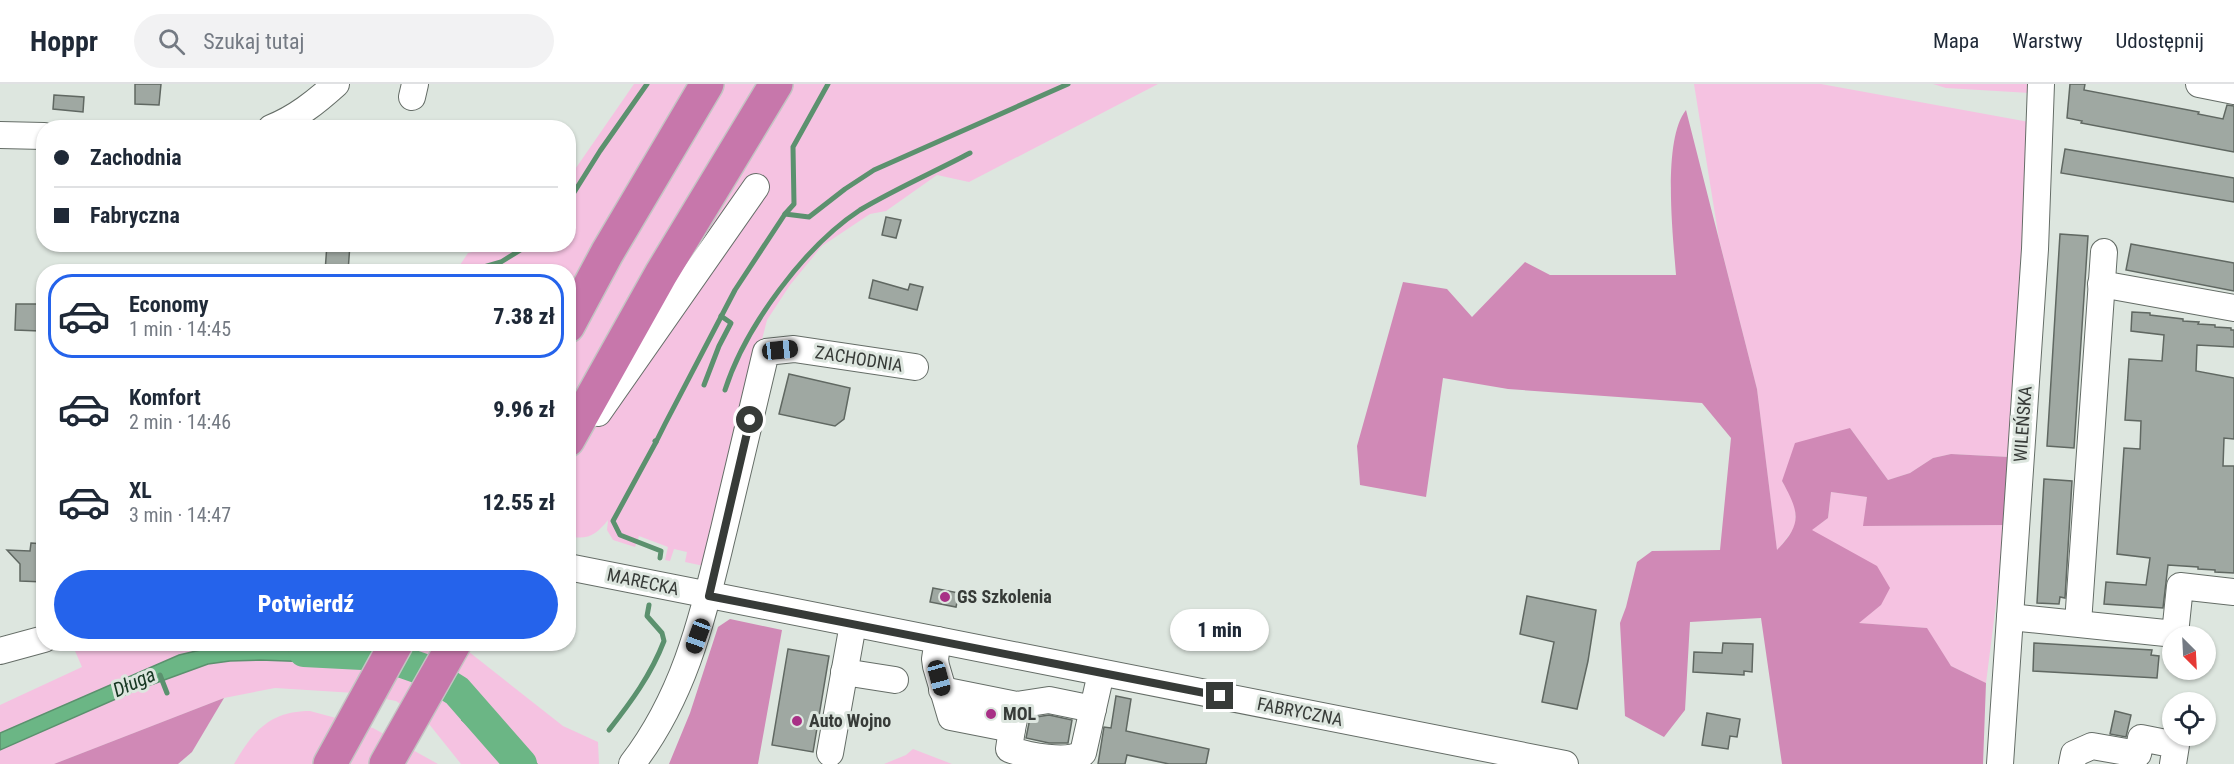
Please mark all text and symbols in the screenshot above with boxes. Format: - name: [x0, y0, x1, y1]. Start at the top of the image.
- search box: [134, 14, 554, 68]
- text: Hoppr: [30, 25, 98, 58]
- icon: search: [155, 25, 188, 58]
- text: Szukaj tutaj: [203, 29, 304, 54]
- text: Mapa: [1933, 29, 1979, 53]
- text: Warstwy: [2012, 29, 2083, 53]
- text: Udostępnij: [2116, 29, 2204, 53]
- text: Zachodnia: [90, 145, 182, 170]
- text: Fabryczna: [90, 203, 180, 228]
- icon: car: [57, 289, 111, 343]
- text: Economy: [129, 292, 209, 317]
- text: 7.38 zł: [493, 304, 555, 329]
- text: 1 min · 14:45: [129, 317, 231, 341]
- car: [761, 339, 799, 361]
- street label: ZACHODNIA: [814, 341, 905, 376]
- icon: car: [57, 382, 111, 436]
- text: Komfort: [129, 385, 201, 410]
- street label: WILEŃSKA: [2009, 385, 2036, 463]
- text: 9.96 zł: [493, 397, 555, 422]
- route start: [736, 406, 763, 433]
- text: 2 min · 14:46: [129, 410, 231, 434]
- icon: car: [57, 475, 111, 529]
- text: XL: [129, 478, 152, 503]
- text: 12.55 zł: [482, 490, 555, 515]
- text: 3 min · 14:47: [129, 503, 231, 527]
- street label: MARECKA: [605, 564, 682, 600]
- button: Potwierdź: [54, 570, 558, 639]
- place label: GS Szkolenia: [957, 586, 1052, 607]
- marker: GS Szkolenia: [938, 590, 952, 604]
- callout: 1 min: [1170, 609, 1270, 651]
- car: [683, 616, 713, 656]
- text: 1 min: [1197, 618, 1242, 642]
- north arrow: [2162, 626, 2216, 680]
- map controls: [2162, 626, 2216, 746]
- car: [926, 658, 952, 698]
- water label: Długa: [109, 662, 159, 702]
- route end: [1206, 682, 1233, 709]
- button: locate: [2162, 692, 2216, 746]
- street label: FABRYCZNA: [1255, 693, 1345, 730]
- place label: MOL: [1003, 703, 1037, 724]
- marker: MOL: [984, 707, 998, 721]
- place label: Auto Wojno: [809, 710, 891, 731]
- marker: Auto Wojno: [790, 714, 804, 728]

